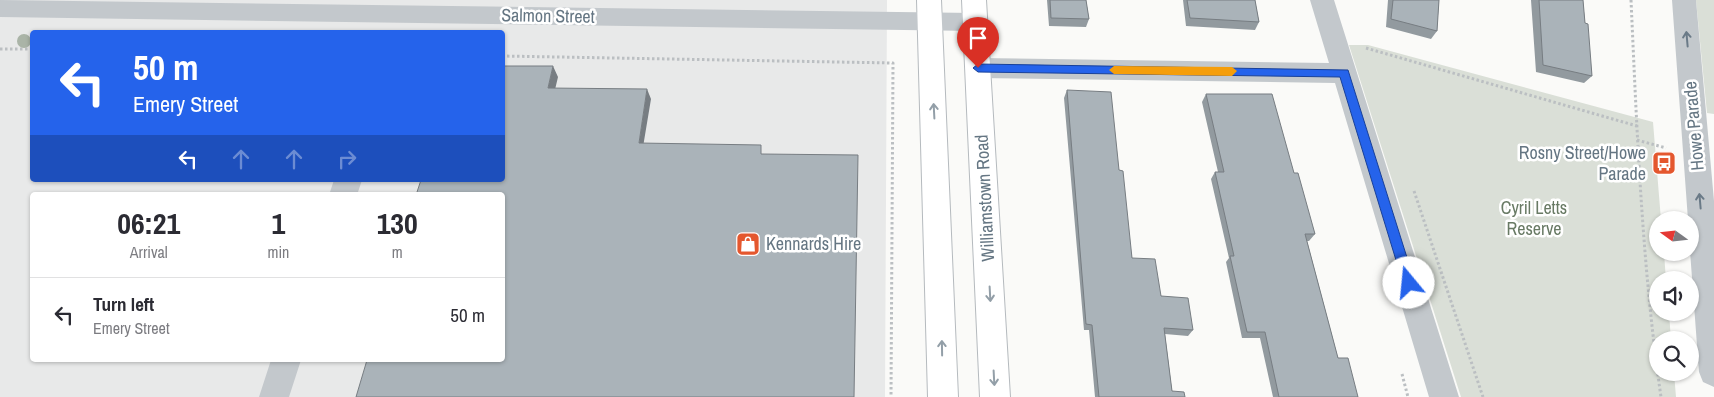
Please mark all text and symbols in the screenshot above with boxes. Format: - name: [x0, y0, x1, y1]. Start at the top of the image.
- street label: Salmon Street: [501, 2, 595, 29]
- pin: [957, 17, 999, 68]
- icon: arrive: [964, 24, 992, 52]
- one-way arrow: [1682, 31, 1692, 47]
- text: 50 m: [133, 44, 198, 91]
- icon: left: [50, 50, 115, 115]
- street label: Howe Parade: [1677, 80, 1710, 172]
- text: Emery Street: [133, 89, 238, 119]
- one-way arrow: [929, 103, 939, 120]
- street label: Williamstown Road: [969, 134, 1000, 262]
- place label: Rosny Street/Howe Parade: [1519, 140, 1646, 186]
- icon: left: [174, 145, 202, 173]
- icon: ahead: [227, 145, 255, 173]
- icon: ahead: [280, 145, 308, 173]
- icon: right: [333, 145, 361, 173]
- bus stop icon: Rosny Street/Howe Parade: [1651, 150, 1677, 176]
- one-way arrow: [1696, 193, 1705, 209]
- park label: Cyril Letts Reserve: [1501, 195, 1567, 241]
- text: 06:21: [117, 203, 180, 243]
- text: 1: [272, 203, 285, 243]
- text: 130: [377, 203, 418, 243]
- north arrow: [1649, 211, 1699, 261]
- map controls: [1649, 211, 1699, 381]
- shop icon: Kennards Hire: [735, 231, 761, 257]
- place label: Kennards Hire: [766, 231, 861, 256]
- text: Arrival: [130, 241, 168, 263]
- text: min: [267, 241, 289, 263]
- text: m: [392, 241, 403, 263]
- position arrow: [1382, 256, 1434, 308]
- button: sound: [1649, 271, 1699, 321]
- one-way arrow: [985, 286, 994, 302]
- text: Turn left: [93, 291, 154, 317]
- icon: left: [50, 301, 78, 329]
- text: 50 m: [450, 302, 485, 328]
- text: Emery Street: [93, 317, 170, 339]
- button: search: [1649, 331, 1699, 381]
- one-way arrow: [937, 341, 947, 357]
- one-way arrow: [990, 370, 999, 386]

